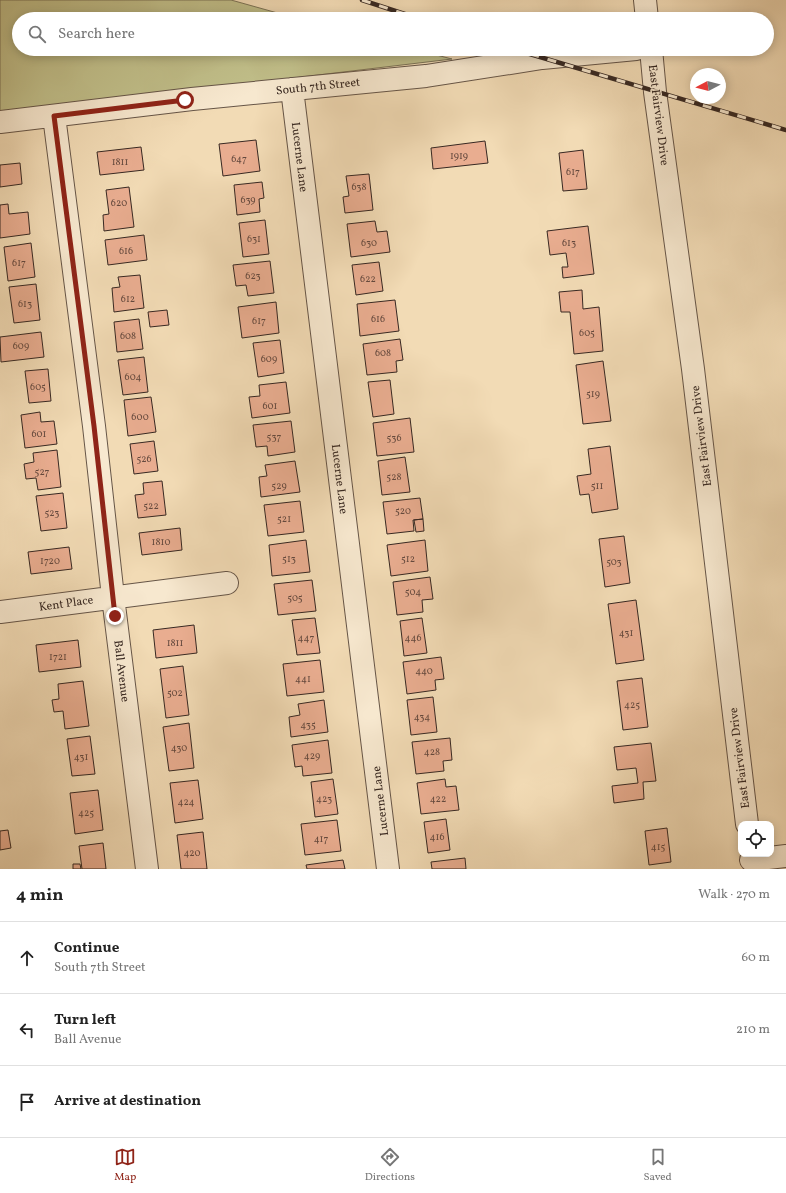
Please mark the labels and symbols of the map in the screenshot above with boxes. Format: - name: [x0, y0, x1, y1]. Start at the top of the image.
- street label: East Fairview Drive: [644, 64, 672, 167]
- north arrow: [690, 68, 726, 104]
- street label: South 7th Street: [275, 75, 361, 99]
- route start: [176, 91, 194, 109]
- street label: Lucerne Lane: [287, 121, 311, 193]
- house number: 1919: [450, 149, 468, 163]
- house number: 647: [231, 152, 247, 166]
- house number: 1811: [112, 155, 128, 169]
- house number: 617: [566, 165, 580, 179]
- house number: 638: [351, 180, 367, 194]
- house number: 639: [240, 193, 256, 207]
- house number: 620: [111, 196, 127, 210]
- house number: 631: [247, 232, 261, 246]
- house number: 630: [361, 236, 377, 250]
- house number: 613: [562, 236, 576, 250]
- house number: 616: [119, 244, 133, 258]
- house number: 617: [12, 256, 26, 270]
- house number: 623: [245, 269, 261, 283]
- house number: 622: [360, 272, 376, 286]
- house number: 612: [121, 292, 135, 306]
- house number: 613: [18, 297, 32, 311]
- house number: 616: [371, 312, 385, 326]
- house number: 617: [252, 314, 266, 328]
- house number: 605: [579, 326, 595, 340]
- house number: 608: [120, 329, 136, 343]
- house number: 609: [13, 339, 29, 353]
- house number: 608: [375, 346, 391, 360]
- house number: 609: [261, 352, 277, 366]
- house number: 604: [125, 370, 141, 384]
- house number: 605: [30, 380, 46, 394]
- street label: East Fairview Drive: [688, 384, 716, 487]
- house number: 519: [586, 387, 600, 401]
- house number: 601: [263, 399, 278, 413]
- house number: 600: [131, 410, 149, 424]
- house number: 601: [32, 427, 47, 441]
- house number: 537: [267, 430, 282, 444]
- house number: 536: [387, 431, 402, 445]
- street label: Lucerne Lane: [327, 443, 351, 515]
- house number: 526: [136, 452, 152, 466]
- house number: 527: [35, 465, 50, 479]
- house number: 528: [386, 470, 402, 484]
- house number: 529: [271, 479, 287, 493]
- house number: 511: [591, 479, 603, 493]
- house number: 522: [143, 499, 159, 513]
- house number: 520: [395, 504, 411, 518]
- house number: 523: [44, 506, 60, 520]
- house number: 521: [277, 512, 291, 526]
- house number: 1810: [152, 535, 170, 549]
- house number: 513: [282, 552, 296, 566]
- house number: 512: [401, 552, 415, 566]
- house number: 1720: [40, 554, 60, 568]
- house number: 503: [606, 555, 622, 569]
- house number: 504: [405, 585, 421, 599]
- house number: 505: [287, 591, 303, 605]
- street label: Kent Place: [38, 592, 95, 616]
- route end: [106, 607, 124, 625]
- house number: 431: [619, 626, 633, 640]
- house number: 447: [298, 631, 315, 645]
- house number: 446: [405, 631, 421, 645]
- house number: 1811: [167, 636, 183, 650]
- street label: Ball Avenue: [109, 639, 133, 703]
- house number: 1721: [49, 650, 67, 664]
- house number: 440: [415, 664, 433, 678]
- house number: 441: [295, 672, 311, 686]
- house number: 502: [167, 686, 183, 700]
- house number: 425: [624, 698, 640, 712]
- street label: East Fairview Drive: [726, 706, 754, 809]
- house number: 434: [414, 710, 430, 724]
- house number: 435: [300, 718, 316, 732]
- house number: 430: [171, 741, 187, 755]
- house number: 428: [424, 745, 440, 759]
- house number: 429: [304, 749, 320, 763]
- house number: 431: [74, 750, 88, 764]
- street label: Lucerne Lane: [369, 765, 393, 837]
- house number: 423: [316, 792, 332, 806]
- house number: 422: [430, 792, 446, 806]
- house number: 424: [177, 795, 195, 809]
- house number: 425: [78, 806, 94, 820]
- house number: 416: [430, 830, 444, 844]
- house number: 417: [314, 832, 328, 846]
- house number: 415: [651, 840, 666, 854]
- house number: 420: [183, 846, 201, 860]

